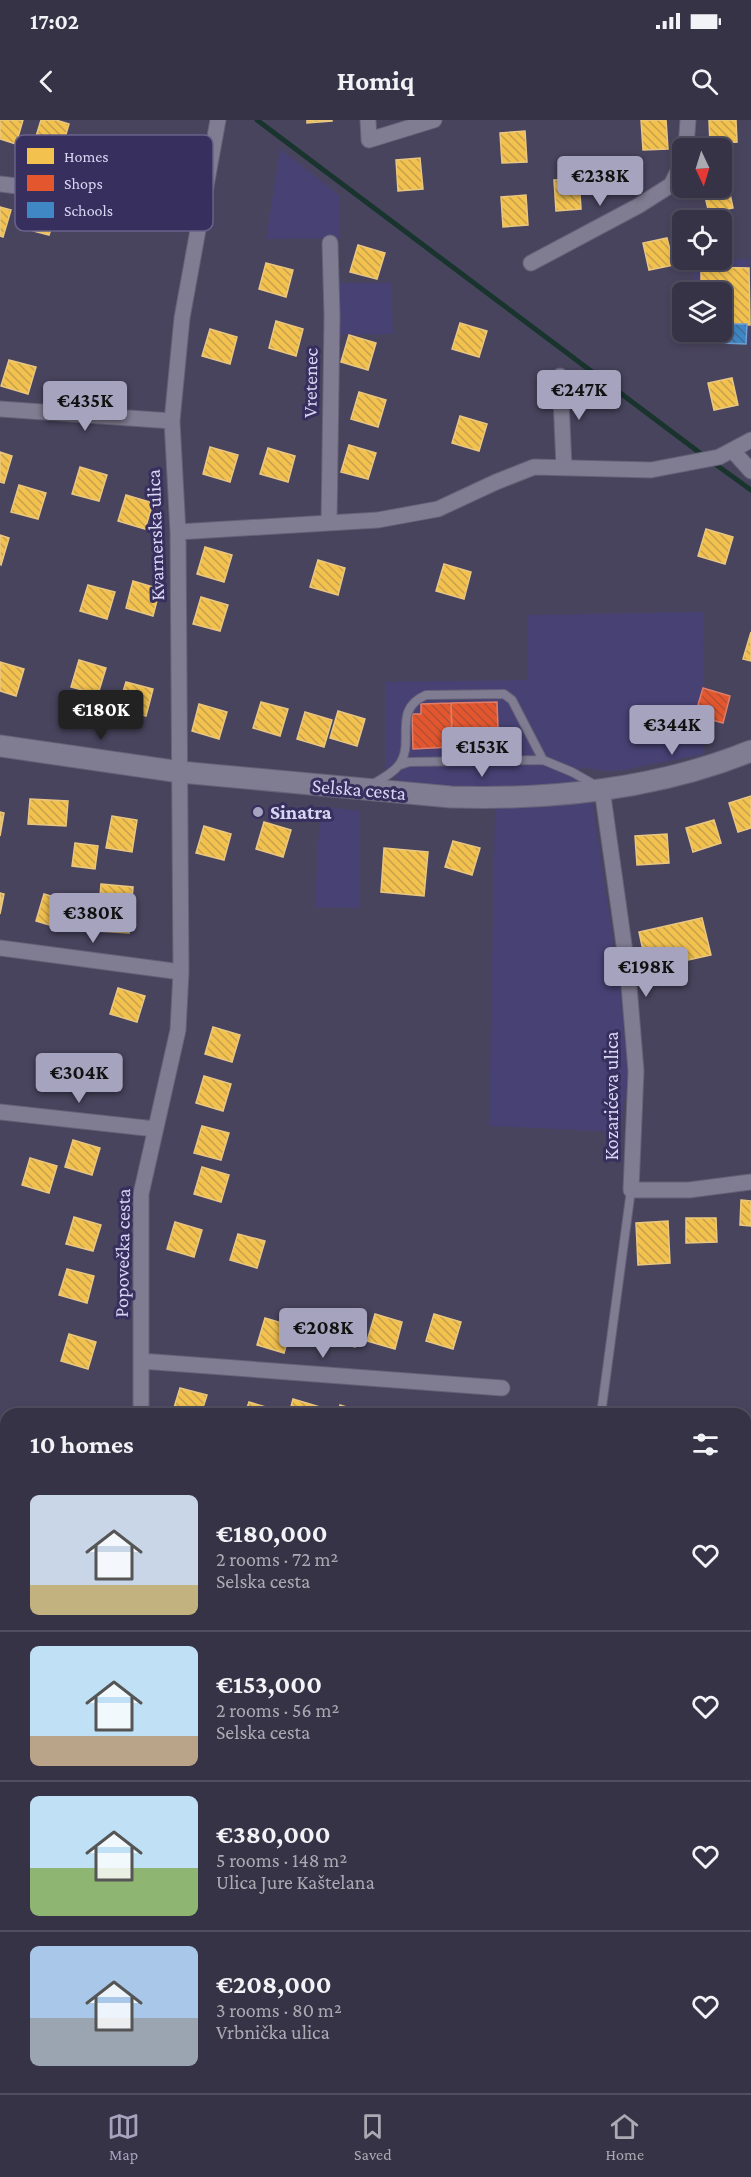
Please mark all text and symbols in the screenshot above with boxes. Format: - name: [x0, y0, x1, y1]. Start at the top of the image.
- text: 17:02: [30, 9, 79, 34]
- icon: back: [30, 65, 63, 98]
- icon: search: [688, 65, 721, 98]
- text: Homiq: [337, 66, 414, 96]
- legend: [15, 135, 213, 231]
- north arrow: [672, 138, 732, 198]
- map controls: [672, 138, 732, 342]
- text: Homes: [64, 148, 109, 165]
- pin: €238K: [558, 156, 642, 207]
- text: €238K: [571, 164, 629, 186]
- text: Shops: [64, 175, 103, 193]
- text: Schools: [64, 202, 113, 219]
- button: locate: [672, 210, 732, 270]
- button: layers: [672, 282, 732, 342]
- street label: Vretenec: [298, 347, 322, 418]
- pin: €247K: [537, 370, 621, 421]
- text: €247K: [551, 378, 607, 400]
- pin: €435K: [43, 381, 127, 432]
- text: €435K: [57, 389, 113, 411]
- street label: Kvarnerska ulica: [142, 469, 168, 601]
- pin: €180K: [59, 690, 143, 741]
- text: €180K: [72, 698, 130, 720]
- pin: €344K: [630, 705, 714, 756]
- text: €344K: [643, 713, 701, 735]
- pin: €153K: [440, 727, 524, 778]
- text: €153K: [456, 735, 508, 757]
- street label: Selska cesta: [311, 774, 407, 804]
- place label: Sinatra: [270, 801, 332, 823]
- marker: Sinatra: [251, 805, 265, 819]
- pin: €380K: [51, 893, 135, 944]
- text: €380K: [63, 901, 123, 923]
- pin: €198K: [604, 947, 688, 998]
- text: €198K: [618, 955, 674, 977]
- street label: Kozarićeva ulica: [600, 1032, 622, 1160]
- pin: €304K: [37, 1053, 121, 1104]
- text: €304K: [50, 1061, 108, 1083]
- street label: Popovečka cesta: [110, 1188, 135, 1318]
- pin: €208K: [281, 1308, 365, 1359]
- text: €208K: [293, 1316, 353, 1338]
- icon: filters: [689, 1428, 722, 1461]
- text: 10 homes: [30, 1430, 134, 1459]
- icon: home: [78, 1519, 150, 1591]
- text: €180,000: [216, 1519, 328, 1548]
- icon: heart: [689, 1539, 722, 1572]
- text: 2 rooms · 72 m²: [216, 1548, 338, 1570]
- text: Selska cesta: [216, 1570, 310, 1592]
- icon: home: [78, 1670, 150, 1742]
- text: €153,000: [216, 1670, 322, 1699]
- icon: heart: [689, 1690, 722, 1723]
- text: 2 rooms · 56 m²: [216, 1699, 339, 1721]
- text: Selska cesta: [216, 1721, 310, 1743]
- icon: home: [78, 1820, 150, 1892]
- text: €380,000: [216, 1820, 331, 1849]
- icon: heart: [689, 1840, 722, 1873]
- text: 5 rooms · 148 m²: [216, 1849, 347, 1871]
- text: Ulica Jure Kaštelana: [216, 1871, 375, 1893]
- icon: home: [78, 1970, 150, 2042]
- text: €208,000: [216, 1970, 332, 1999]
- icon: heart: [689, 1990, 722, 2023]
- text: 3 rooms · 80 m²: [216, 1999, 342, 2021]
- text: Vrbnička ulica: [216, 2021, 330, 2043]
- tab: Map: [107, 2110, 140, 2163]
- tab: Saved: [354, 2110, 392, 2163]
- tab: Home: [606, 2110, 644, 2163]

